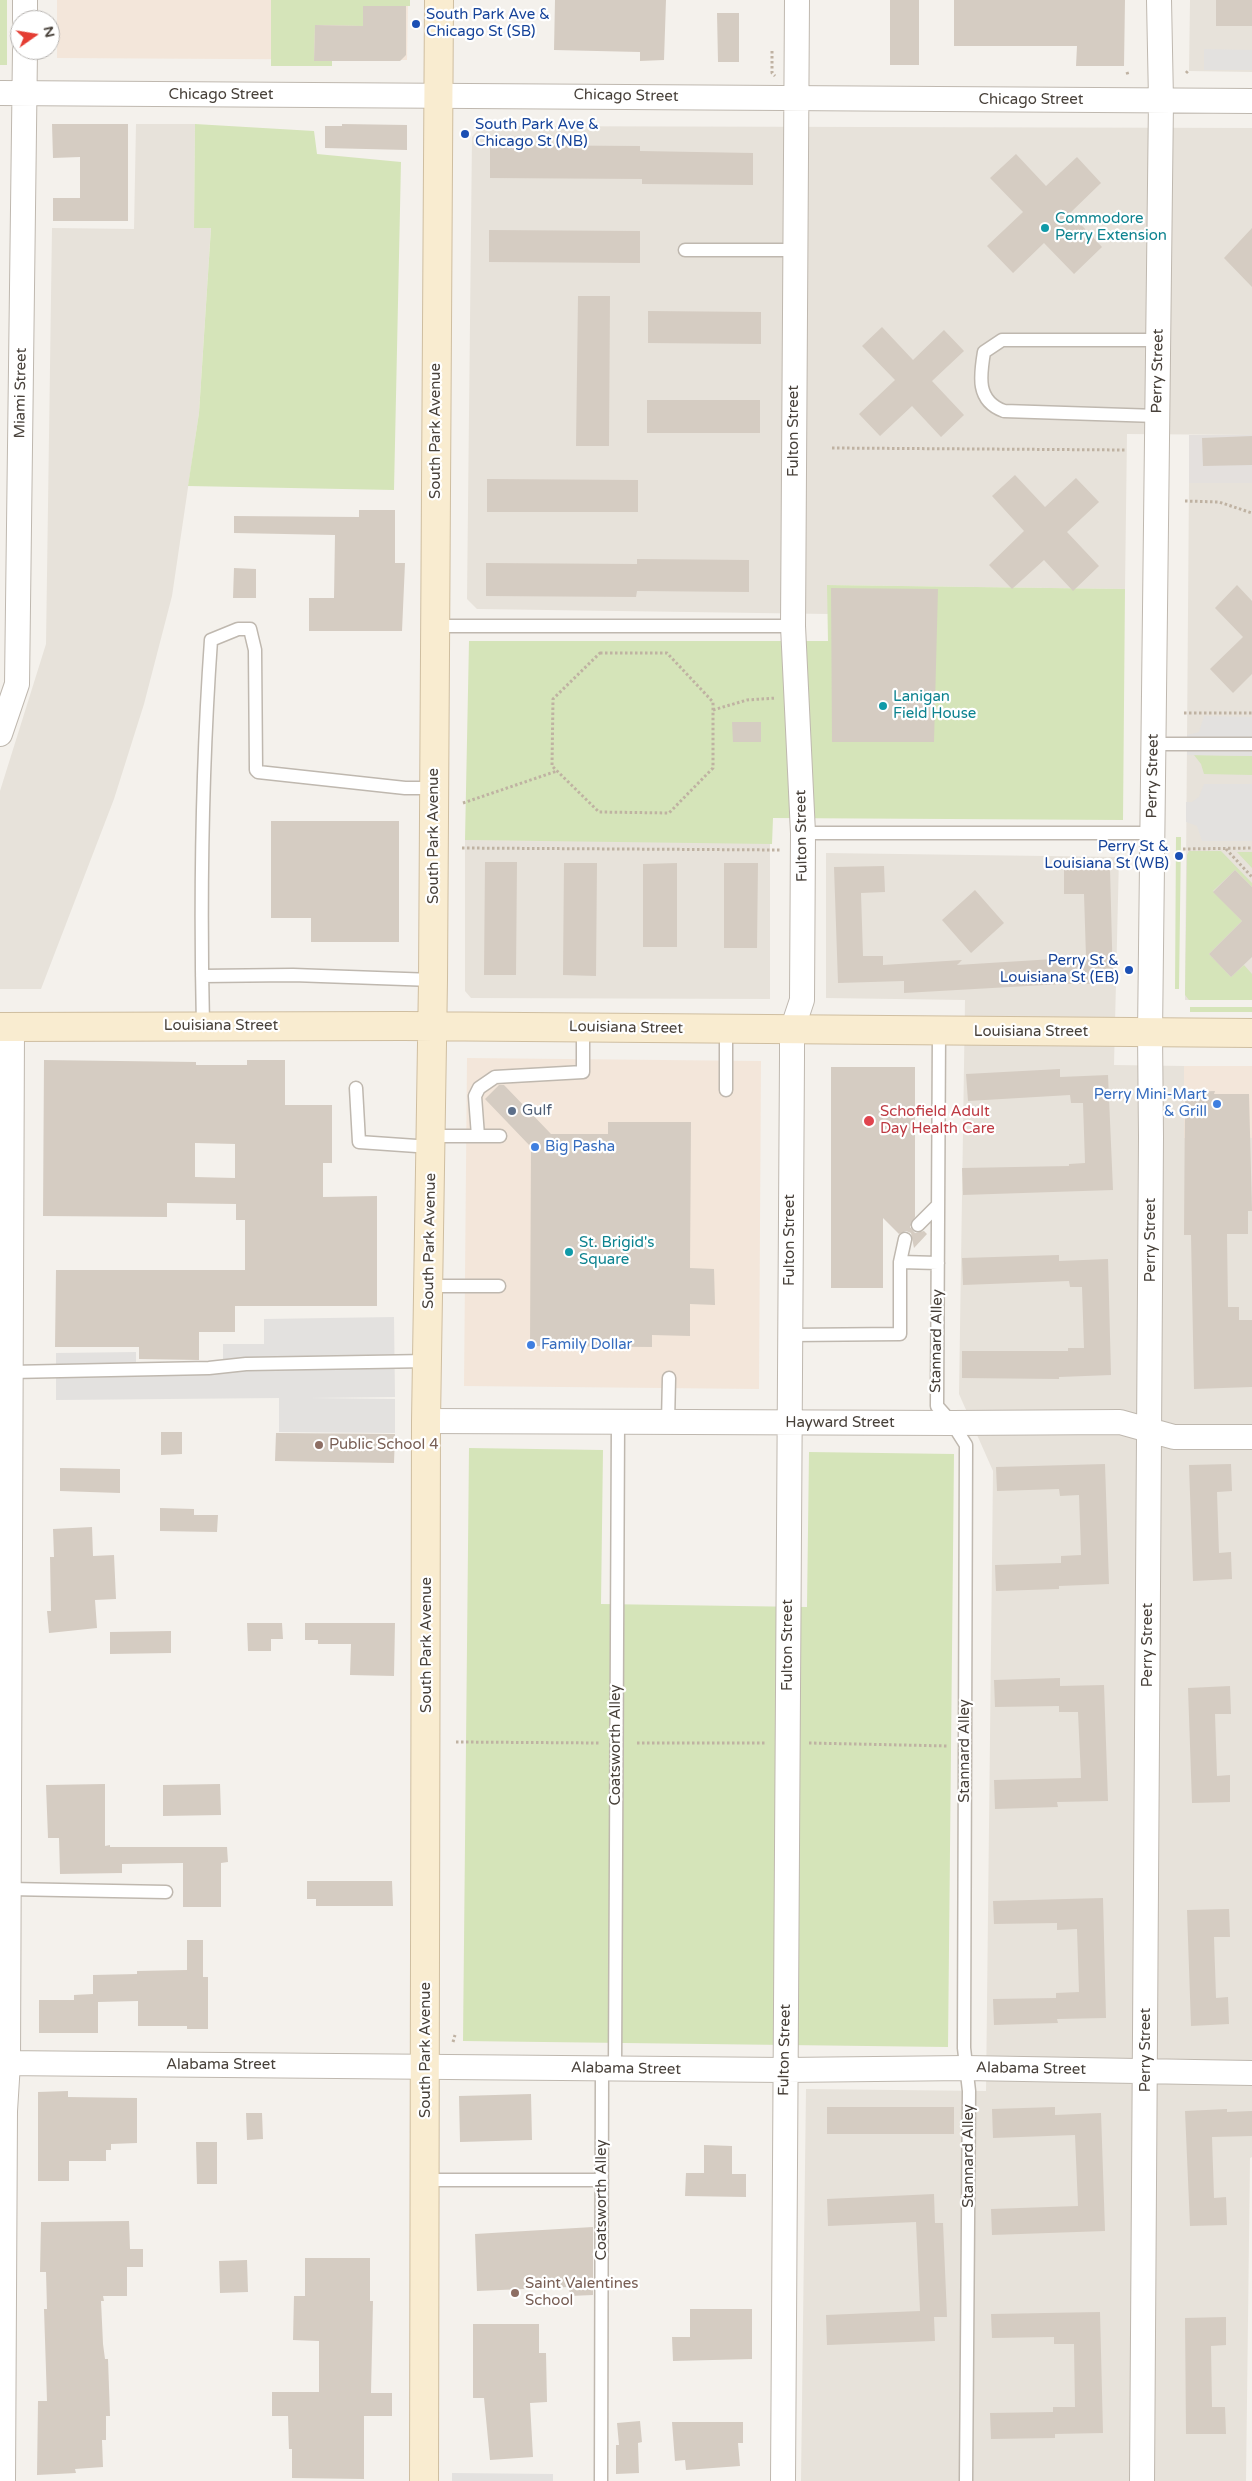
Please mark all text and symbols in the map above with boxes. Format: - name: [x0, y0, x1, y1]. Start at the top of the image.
- place label: South Park Ave & Chicago St (SB): [426, 6, 550, 41]
- north arrow: [10, 10, 60, 60]
- marker: South Park Ave & Chicago St (SB): [410, 18, 422, 30]
- text: N: [40, 24, 59, 39]
- street label: Chicago Street: [168, 86, 274, 104]
- street label: Chicago Street: [573, 86, 679, 106]
- street label: Chicago Street: [978, 91, 1084, 109]
- place label: South Park Ave & Chicago St (NB): [475, 116, 599, 151]
- marker: South Park Ave & Chicago St (NB): [459, 128, 471, 140]
- place label: Commodore Perry Extension: [1055, 210, 1167, 245]
- marker: Commodore Perry Extension: [1039, 222, 1051, 234]
- street label: Perry Street: [1148, 329, 1168, 413]
- street label: Miami Street: [11, 347, 31, 439]
- street label: South Park Avenue: [427, 363, 445, 499]
- street label: Fulton Street: [785, 385, 803, 477]
- place label: Lanigan Field House: [893, 688, 976, 723]
- marker: Lanigan Field House: [877, 700, 889, 712]
- street label: Perry Street: [1143, 734, 1163, 818]
- street label: South Park Avenue: [425, 768, 443, 904]
- street label: Fulton Street: [792, 790, 812, 882]
- place label: Perry St & Louisiana St (WB): [1044, 838, 1169, 873]
- marker: Perry St & Louisiana St (WB): [1173, 850, 1185, 862]
- place label: Perry St & Louisiana St (EB): [1000, 952, 1119, 987]
- marker: Perry St & Louisiana St (EB): [1123, 964, 1135, 976]
- street label: Louisiana Street: [164, 1017, 278, 1035]
- street label: Louisiana Street: [569, 1018, 683, 1038]
- street label: Louisiana Street: [974, 1023, 1088, 1041]
- place label: Perry Mini-Mart & Grill: [1094, 1086, 1207, 1121]
- marker: Perry Mini-Mart & Grill: [1211, 1098, 1223, 1110]
- place label: Gulf: [522, 1102, 552, 1120]
- place label: Schofield Adult Day Health Care: [880, 1103, 995, 1138]
- marker: Gulf: [506, 1105, 518, 1117]
- marker: Schofield Adult Day Health Care: [862, 1114, 876, 1128]
- place label: Big Pasha: [545, 1138, 615, 1156]
- marker: Big Pasha: [529, 1141, 541, 1153]
- street label: South Park Avenue: [420, 1173, 440, 1309]
- street label: Fulton Street: [781, 1194, 799, 1286]
- street label: Perry Street: [1142, 1198, 1160, 1282]
- place label: St. Brigid's Square: [579, 1234, 654, 1269]
- marker: St. Brigid's Square: [563, 1246, 575, 1258]
- street label: Stannard Alley: [927, 1289, 947, 1393]
- place label: Family Dollar: [541, 1336, 632, 1354]
- marker: Family Dollar: [525, 1339, 537, 1351]
- street label: Hayward Street: [785, 1414, 895, 1432]
- place label: Public School 4: [329, 1436, 439, 1454]
- marker: Public School 4: [313, 1439, 325, 1451]
- street label: South Park Avenue: [418, 1577, 436, 1713]
- street label: Fulton Street: [779, 1599, 797, 1691]
- street label: Perry Street: [1139, 1603, 1157, 1687]
- street label: Coatsworth Alley: [607, 1685, 625, 1805]
- street label: Stannard Alley: [956, 1699, 974, 1803]
- street label: South Park Avenue: [417, 1982, 435, 2118]
- street label: Fulton Street: [775, 2004, 795, 2096]
- street label: Perry Street: [1137, 2008, 1155, 2092]
- street label: Alabama Street: [166, 2056, 276, 2074]
- street label: Alabama Street: [571, 2059, 681, 2079]
- street label: Alabama Street: [976, 2059, 1086, 2079]
- street label: Stannard Alley: [960, 2104, 978, 2208]
- street label: Coatsworth Alley: [593, 2140, 611, 2260]
- place label: Saint Valentines School: [525, 2275, 638, 2310]
- marker: Saint Valentines School: [509, 2287, 521, 2299]

